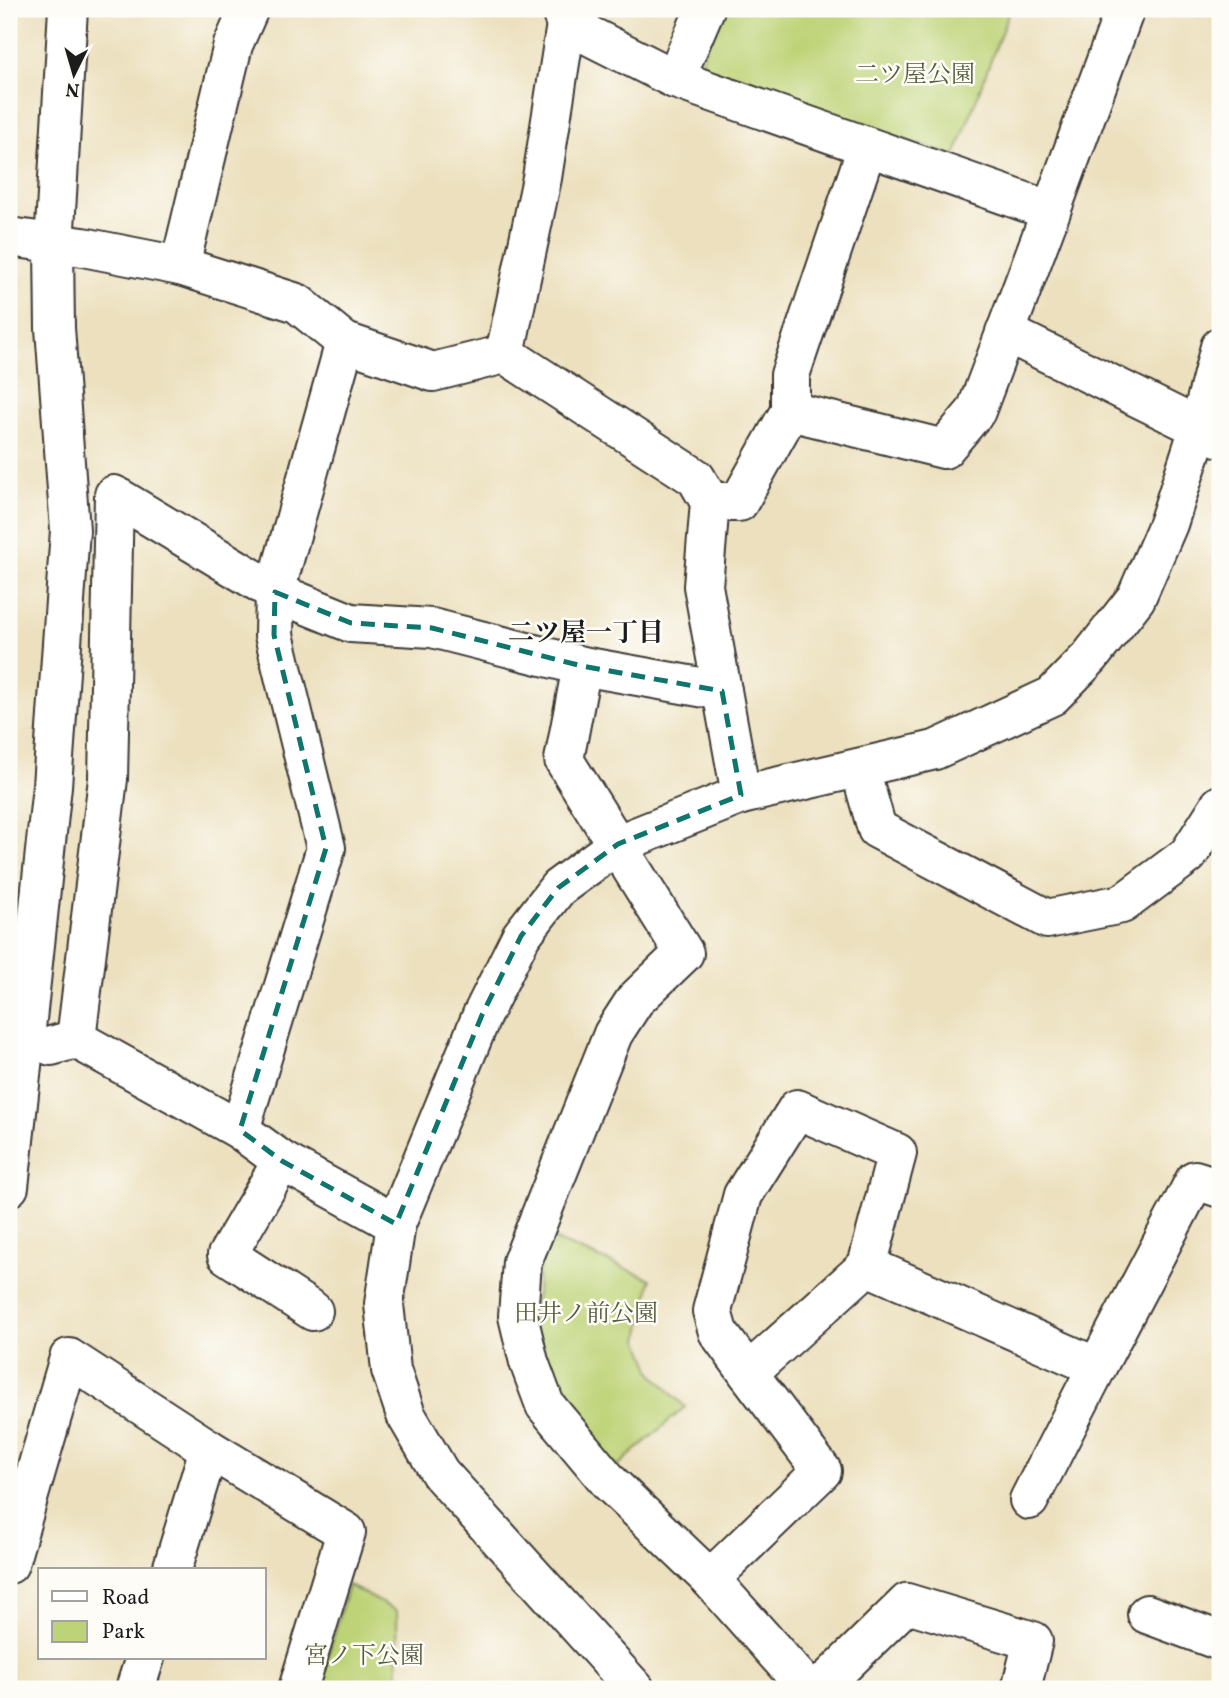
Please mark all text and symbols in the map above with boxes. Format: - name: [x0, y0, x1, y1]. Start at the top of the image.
- north arrow: [38, 38, 108, 108]
- park label: 二ツ屋公園: [855, 59, 975, 93]
- text: N: [64, 75, 81, 102]
- district label: 二ツ屋一丁目: [508, 616, 664, 652]
- park label: 田井ノ前公園: [514, 1298, 658, 1332]
- legend: [38, 1568, 266, 1660]
- text: Road: [102, 1584, 149, 1613]
- text: Park: [102, 1618, 145, 1647]
- park label: 宮ノ下公園: [304, 1640, 424, 1674]

